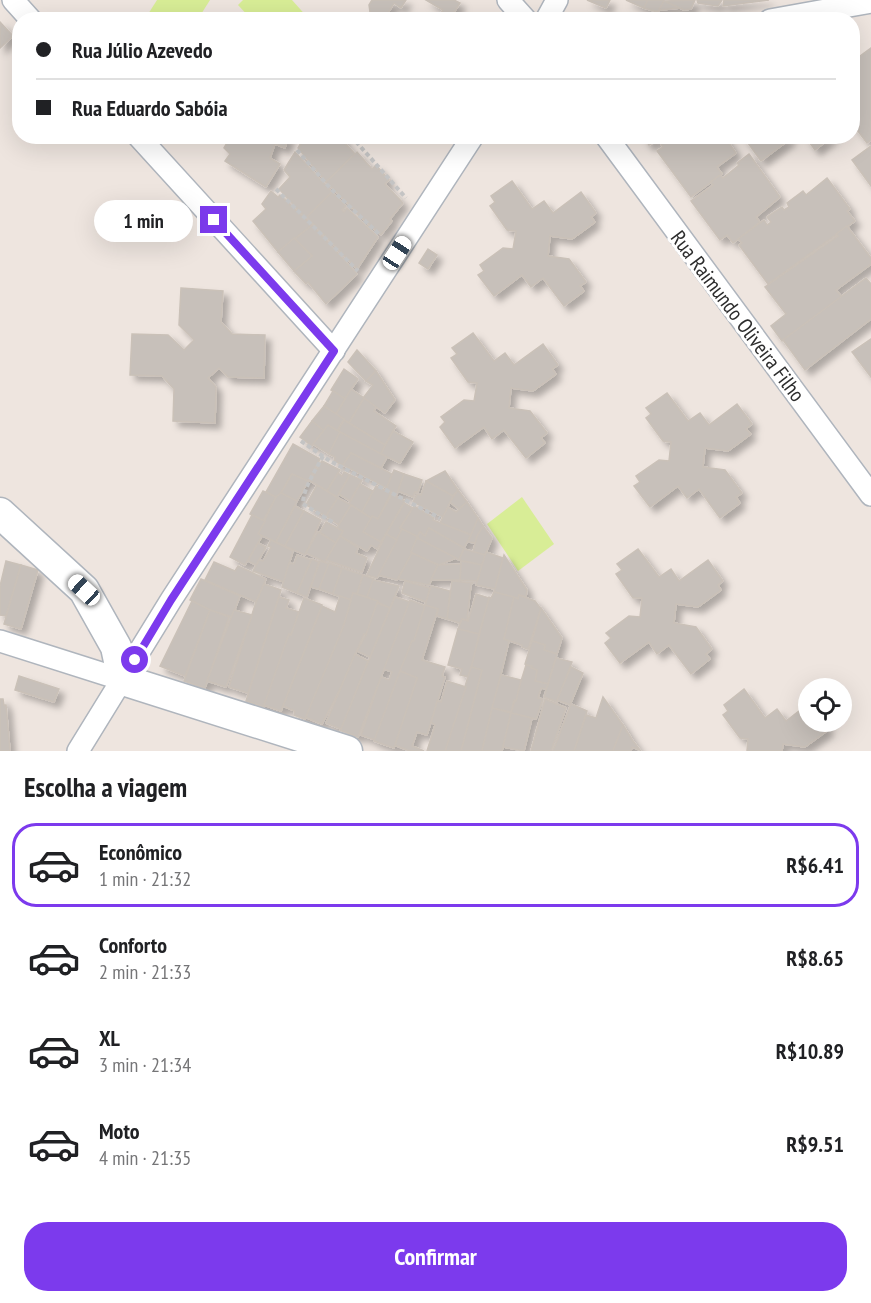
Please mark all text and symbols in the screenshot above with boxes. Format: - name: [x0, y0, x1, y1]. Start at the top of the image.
- text: Rua Júlio Azevedo: [72, 36, 213, 64]
- text: Rua Eduardo Sabóia: [72, 94, 227, 122]
- callout: 1 min: [94, 199, 193, 241]
- route end: [200, 206, 227, 233]
- text: 1 min: [123, 208, 164, 234]
- street label: Rua Raimundo Oliveira Filho: [665, 225, 811, 407]
- car: [380, 233, 414, 273]
- car: [65, 571, 103, 609]
- route start: [121, 646, 148, 673]
- map controls: [798, 678, 852, 732]
- button: locate: [798, 678, 852, 732]
- text: Escolha a viagem: [24, 770, 187, 804]
- icon: car: [27, 838, 81, 892]
- text: Econômico: [99, 838, 182, 866]
- text: R$6.41: [786, 851, 844, 879]
- text: 1 min · 21:32: [99, 866, 191, 892]
- icon: car: [27, 931, 81, 985]
- text: Conforto: [99, 931, 167, 959]
- text: R$8.65: [786, 944, 844, 972]
- text: 2 min · 21:33: [99, 959, 191, 985]
- icon: car: [27, 1024, 81, 1078]
- text: XL: [99, 1024, 120, 1052]
- text: R$10.89: [776, 1037, 844, 1065]
- text: 3 min · 21:34: [99, 1052, 191, 1078]
- icon: car: [27, 1117, 81, 1171]
- text: Moto: [99, 1117, 140, 1145]
- text: R$9.51: [786, 1130, 844, 1158]
- text: 4 min · 21:35: [99, 1145, 191, 1171]
- button: Confirmar: [24, 1222, 847, 1291]

